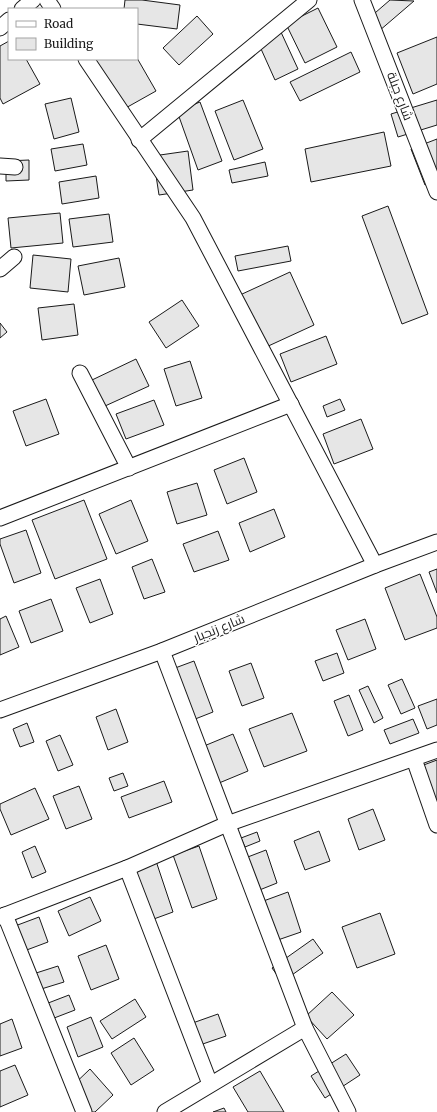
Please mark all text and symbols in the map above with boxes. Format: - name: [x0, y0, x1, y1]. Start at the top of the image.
- legend: [8, 8, 138, 60]
- text: Road: [44, 16, 73, 31]
- text: Building: [44, 36, 94, 51]
- street label: شارع جبلة: [383, 69, 417, 123]
- street label: شارع زنجبار: [190, 610, 247, 646]

